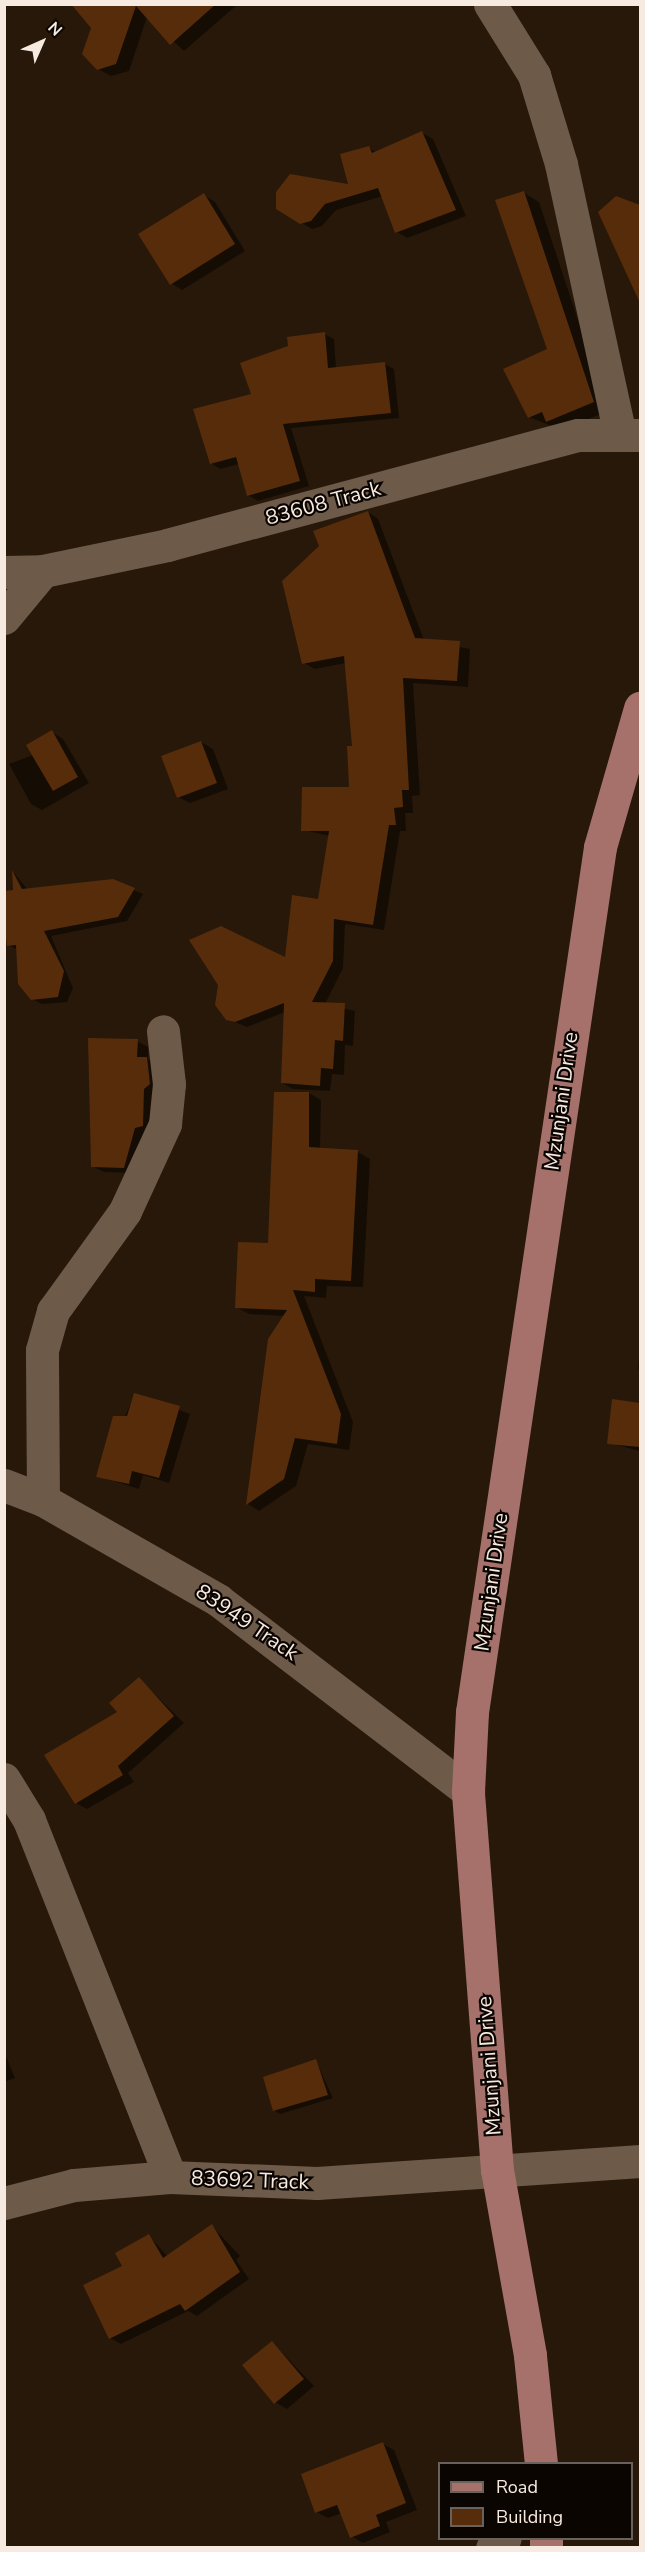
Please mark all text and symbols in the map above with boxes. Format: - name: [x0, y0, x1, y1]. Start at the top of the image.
- north arrow: [12, 12, 72, 72]
- text: N: [43, 17, 67, 41]
- street label: 83608 Track: [263, 476, 383, 530]
- street label: Mzunjani Drive: [539, 1030, 583, 1172]
- street label: Mzunjani Drive: [469, 1511, 513, 1653]
- street label: 83949 Track: [191, 1579, 303, 1665]
- street label: Mzunjani Drive: [472, 1996, 506, 2136]
- street label: 83692 Track: [190, 2165, 310, 2195]
- legend: [438, 2462, 633, 2540]
- text: Road: [496, 2475, 538, 2499]
- text: Building: [496, 2505, 563, 2529]

